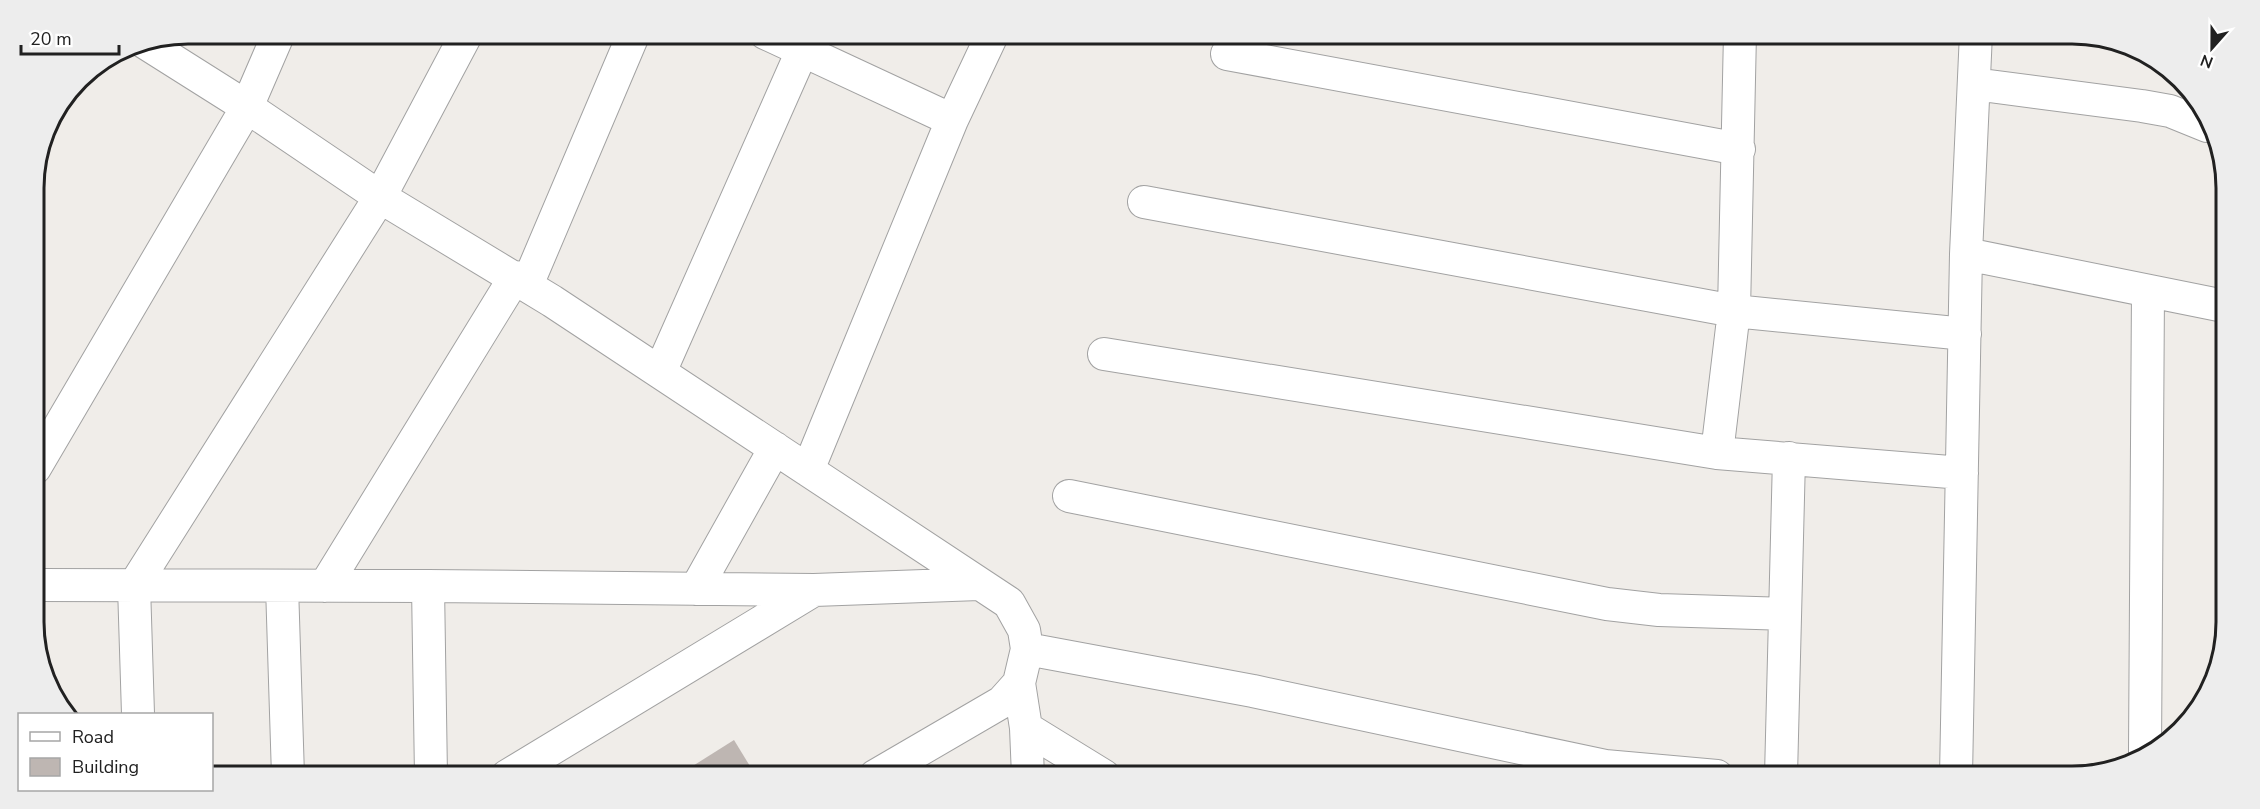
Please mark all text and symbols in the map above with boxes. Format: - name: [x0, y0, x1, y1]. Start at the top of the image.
- scale bar: [21, 18, 118, 56]
- north arrow: [2182, 18, 2242, 78]
- text: 20 m: [30, 27, 72, 51]
- text: N: [2197, 49, 2217, 73]
- legend: [18, 713, 213, 791]
- text: Road: [72, 725, 114, 749]
- text: Building: [72, 755, 139, 779]

